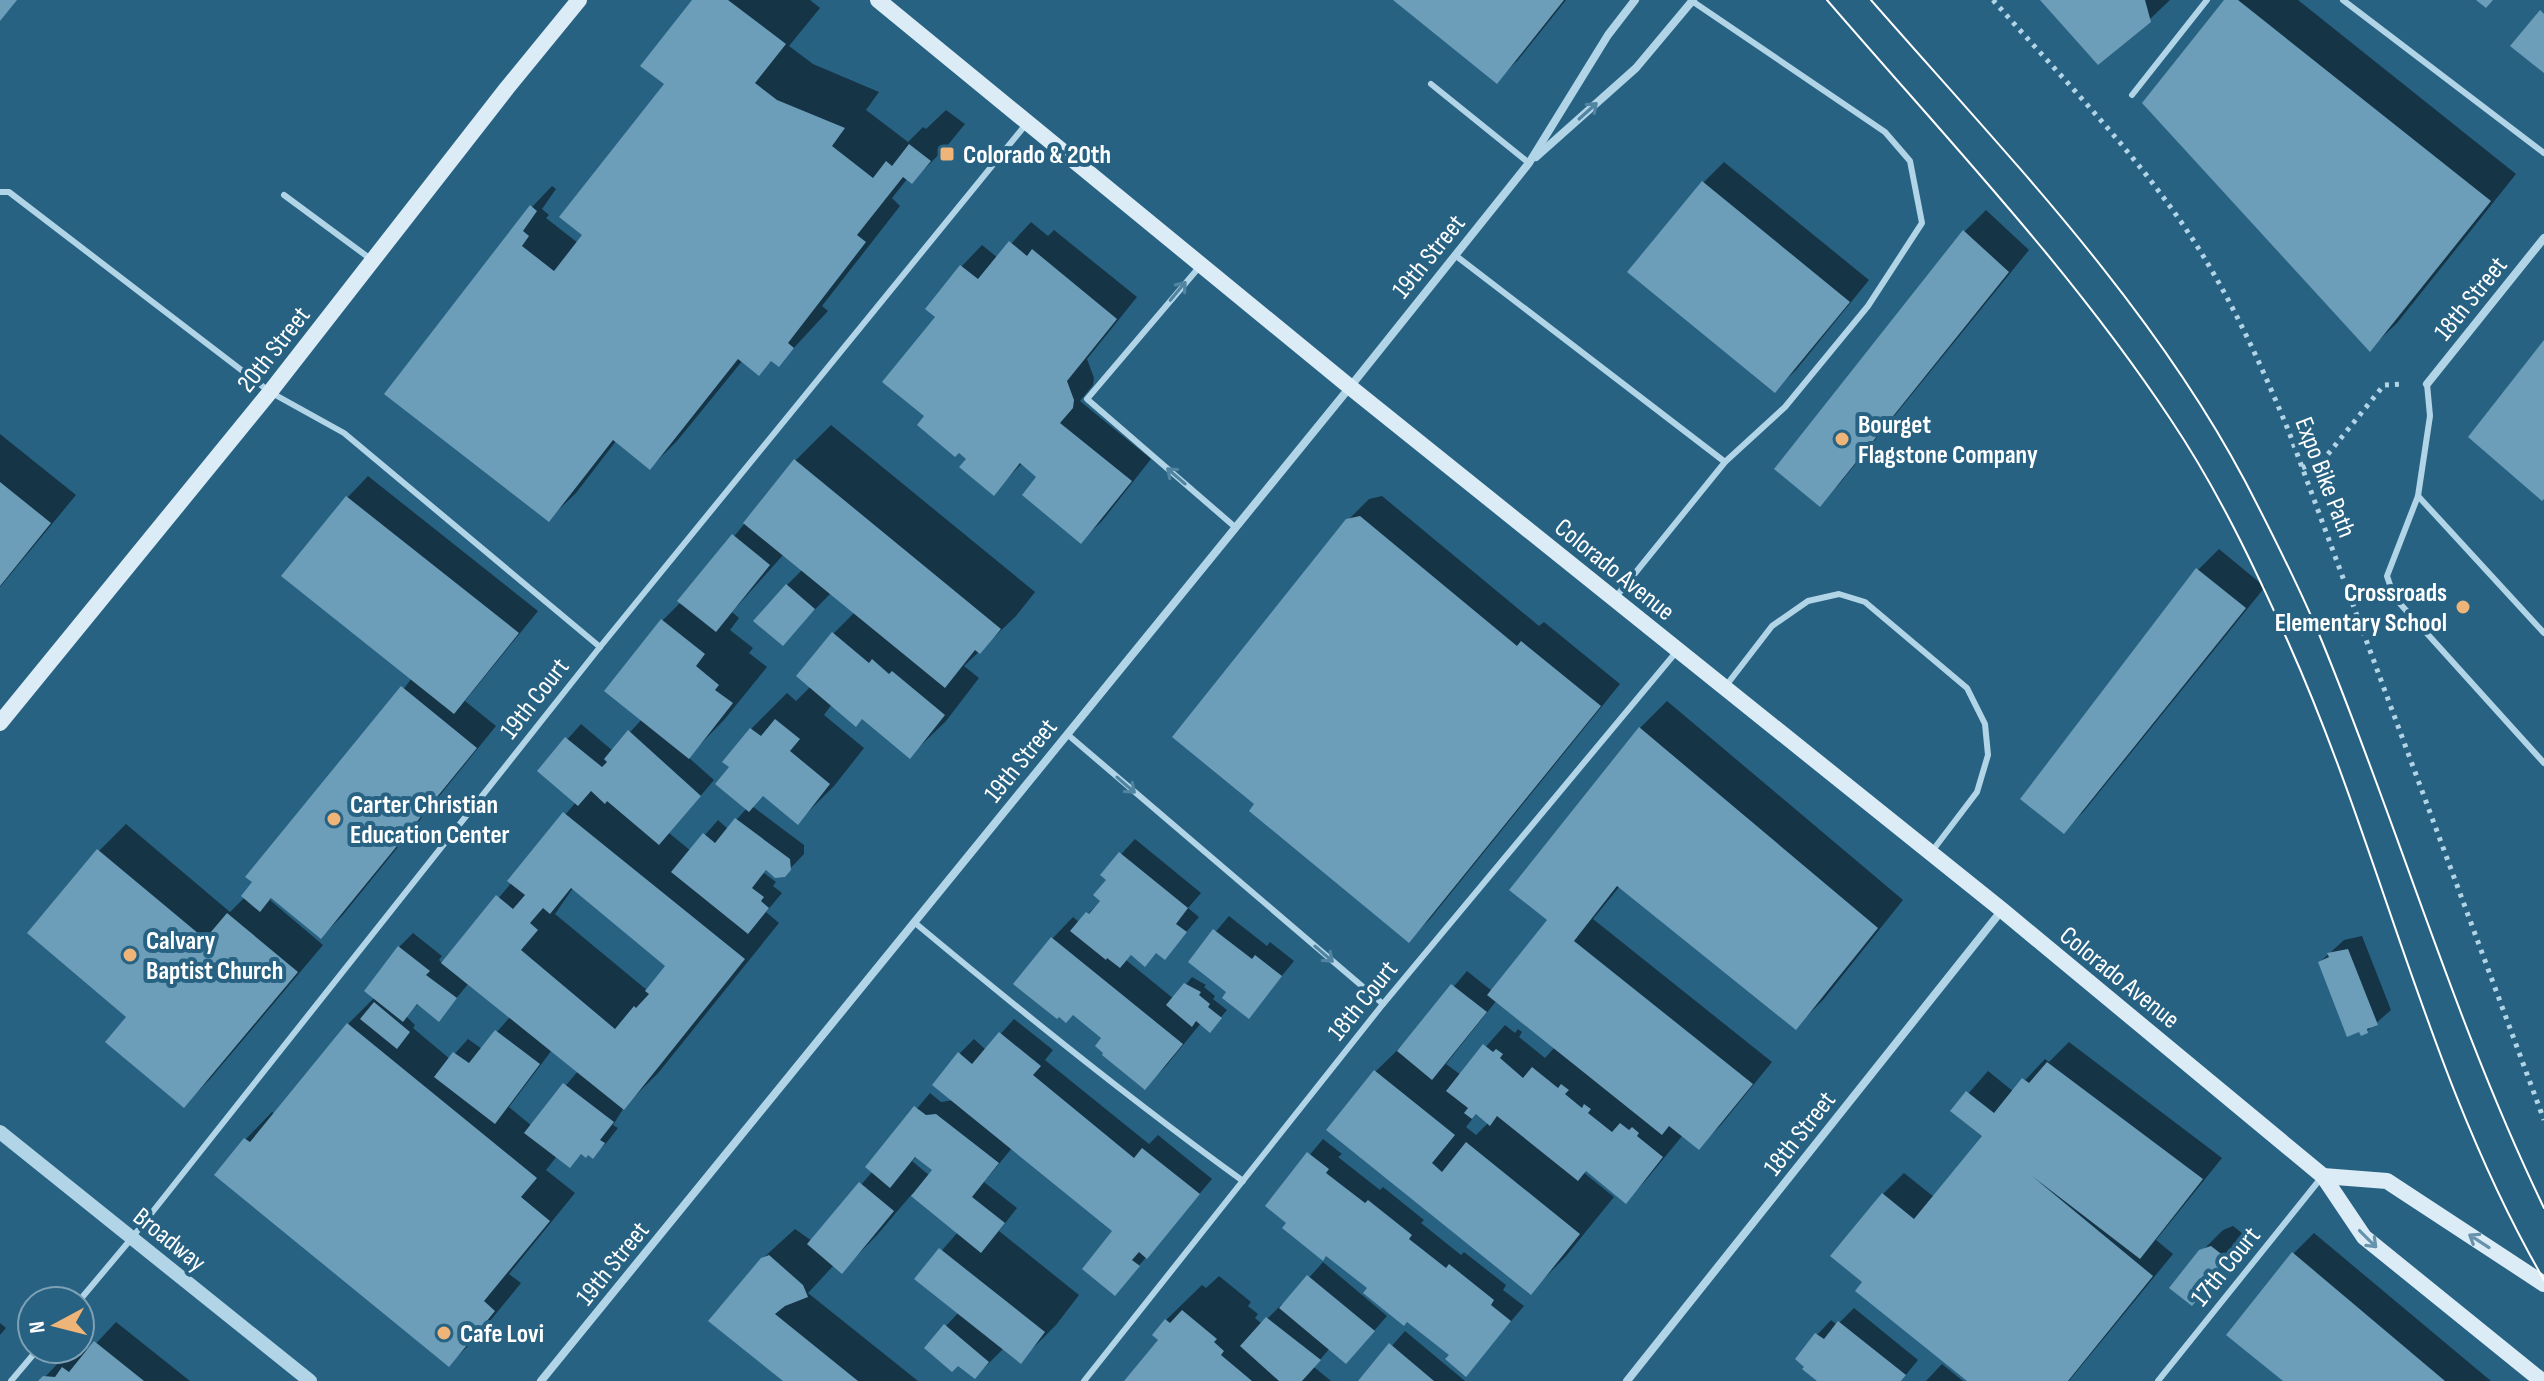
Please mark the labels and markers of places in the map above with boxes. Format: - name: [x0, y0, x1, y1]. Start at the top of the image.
- place label: Colorado & 20th: [963, 140, 1111, 171]
- marker: Colorado & 20th: [938, 145, 956, 163]
- place label: Bourget Flagstone Company: [1858, 410, 2038, 471]
- marker: Bourget Flagstone Company: [1833, 430, 1851, 448]
- place label: Crossroads Elementary School: [2275, 578, 2447, 639]
- marker: Crossroads Elementary School: [2454, 598, 2472, 616]
- place label: Carter Christian Education Center: [350, 790, 510, 851]
- marker: Carter Christian Education Center: [325, 810, 343, 828]
- place label: Calvary Baptist Church: [146, 926, 283, 987]
- marker: Calvary Baptist Church: [121, 946, 139, 964]
- place label: Cafe Lovi: [460, 1319, 544, 1350]
- marker: Cafe Lovi: [435, 1324, 453, 1342]

